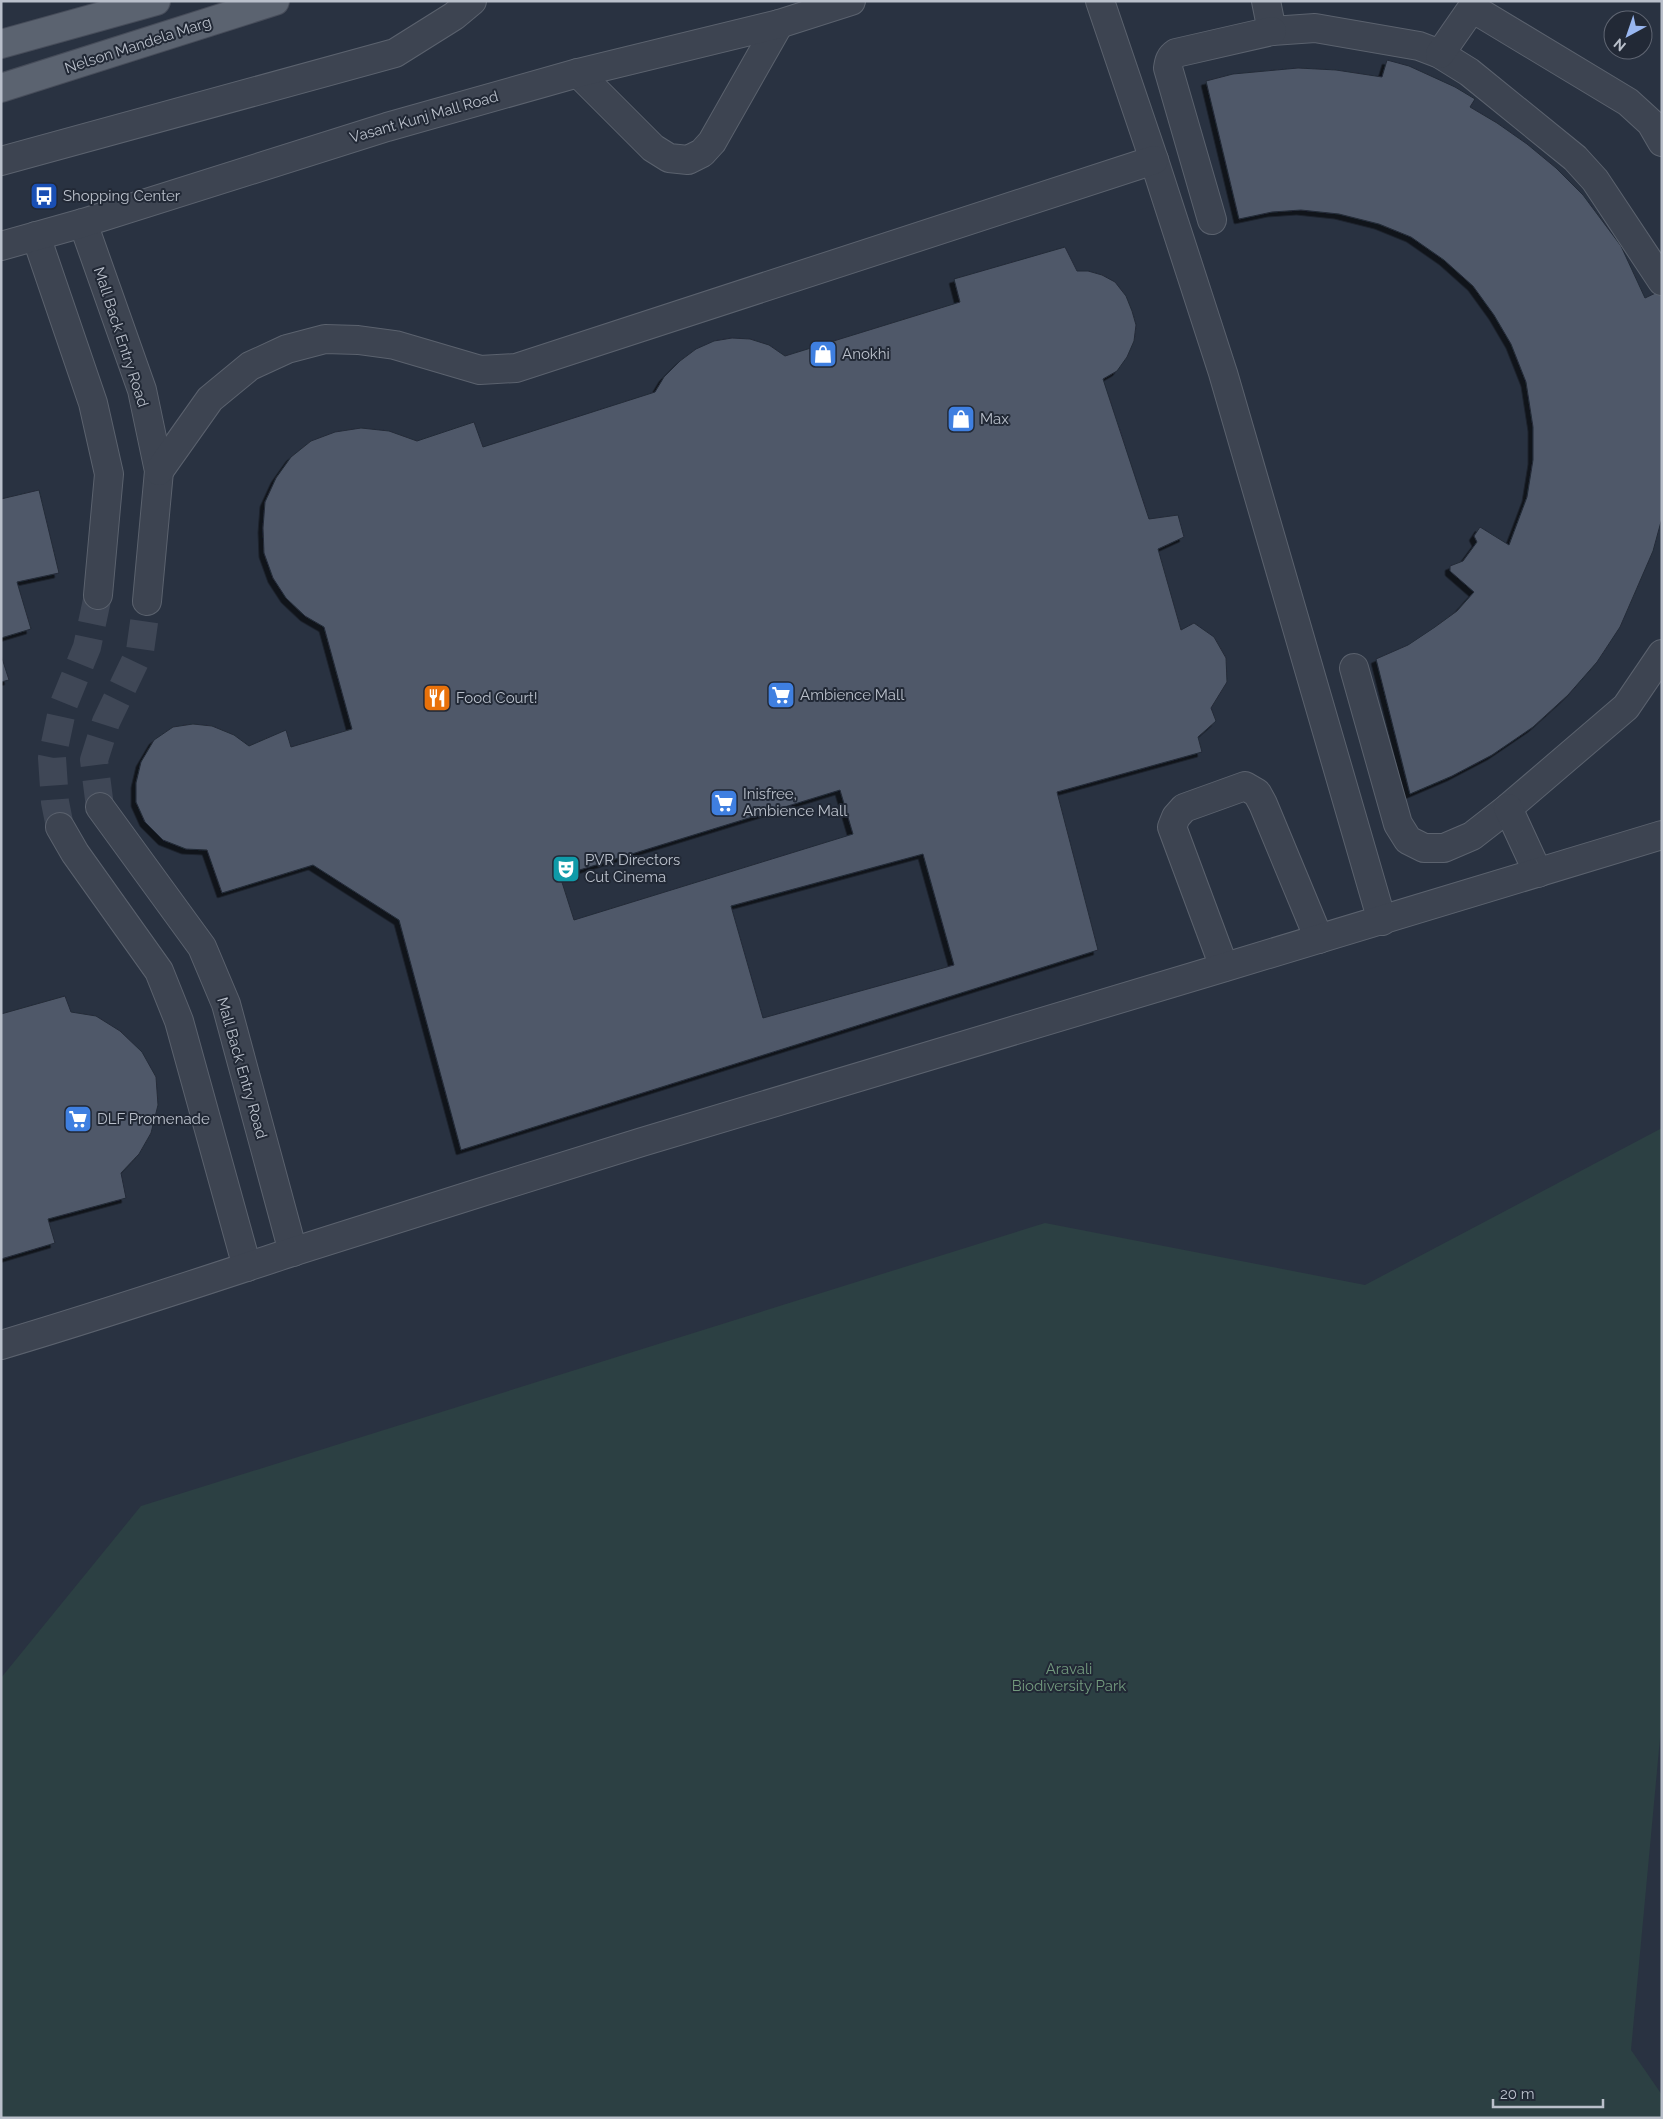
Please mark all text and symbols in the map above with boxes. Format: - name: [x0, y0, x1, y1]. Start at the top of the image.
- north arrow: [1603, 10, 1653, 60]
- street label: Nelson Mandela Marg: [63, 13, 213, 77]
- text: N: [1610, 35, 1629, 55]
- street label: Vasant Kunj Mall Road: [348, 87, 500, 147]
- bus stop icon: Shopping Center: [29, 181, 59, 211]
- place label: Shopping Center: [63, 187, 181, 205]
- street label: Mall Back Entry Road: [90, 265, 152, 409]
- shop icon: Anokhi: [808, 339, 838, 369]
- place label: Anokhi: [842, 345, 890, 363]
- shop icon: Max: [946, 404, 976, 434]
- place label: Max: [980, 410, 1009, 428]
- supermarket icon: Ambience Mall: [766, 680, 796, 710]
- restaurant icon: Food Court!: [422, 683, 452, 713]
- place label: Ambience Mall: [800, 686, 905, 704]
- place label: Food Court!: [456, 689, 538, 707]
- place label: Inisfree, Ambience Mall: [743, 785, 848, 820]
- supermarket icon: Inisfree, Ambience Mall: [709, 788, 739, 818]
- place label: PVR Directors Cut Cinema: [585, 851, 680, 886]
- theatre icon: PVR Directors Cut Cinema: [551, 854, 581, 884]
- street label: Mall Back Entry Road: [213, 995, 271, 1141]
- supermarket icon: DLF Promenade: [63, 1104, 93, 1134]
- place label: DLF Promenade: [97, 1110, 210, 1128]
- park label: Aravali Biodiversity Park: [1012, 1660, 1126, 1695]
- scale bar: [1493, 2076, 1603, 2108]
- text: 20 m: [1500, 2085, 1535, 2103]

